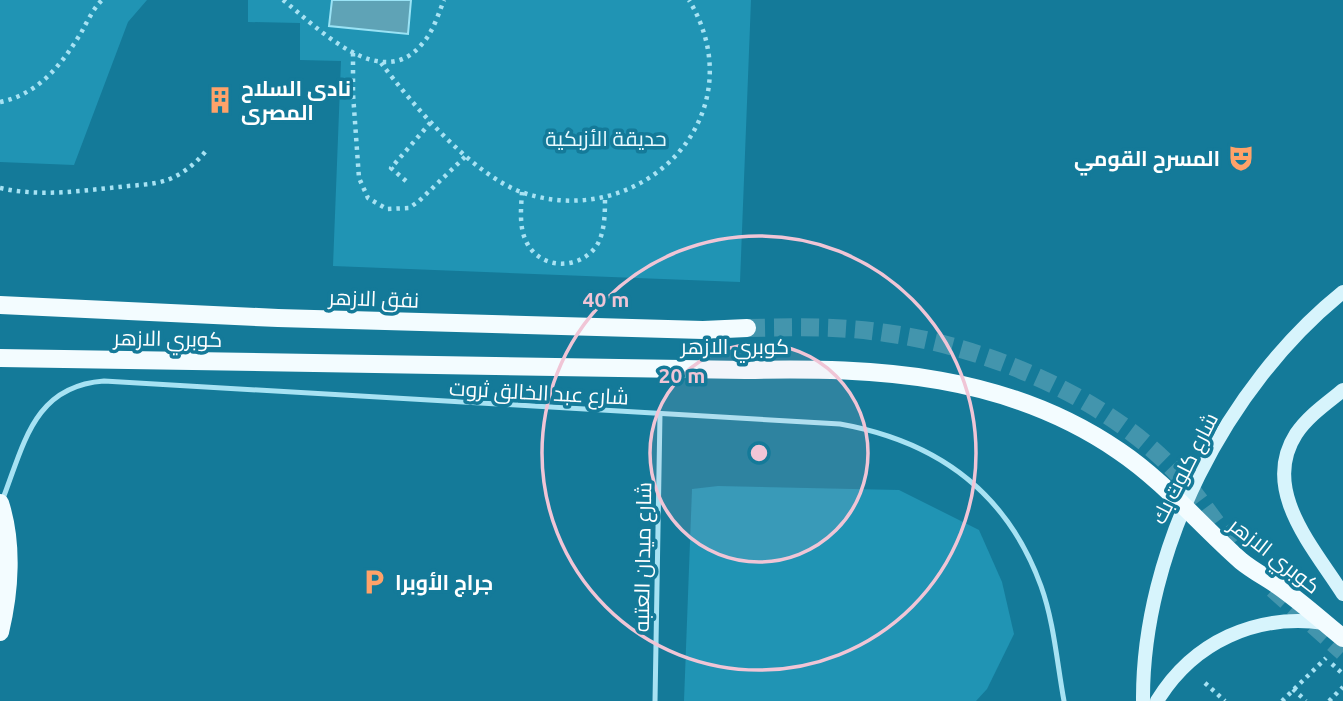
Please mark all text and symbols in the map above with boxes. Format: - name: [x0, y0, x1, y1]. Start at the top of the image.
- place label: نادى السلاح المصرى: [241, 76, 351, 125]
- building icon: نادى السلاح المصرى: [205, 85, 235, 115]
- park label: حديقة الأزبكية: [545, 126, 667, 151]
- theatre icon: المسرح القومي: [1226, 143, 1256, 173]
- place label: المسرح القومي: [1074, 146, 1220, 176]
- street label: نفق الازهر: [327, 284, 420, 314]
- text: 40 m: [583, 287, 629, 311]
- street label: كوبري الازهر: [112, 325, 222, 356]
- street label: كوبري الازهر: [680, 334, 789, 363]
- text: 20 m: [659, 363, 705, 387]
- street label: شارع عبد الخالق ثروت: [448, 375, 629, 412]
- street label: شارع كلوت بك: [1146, 408, 1225, 529]
- centre of rings: [747, 441, 771, 465]
- street label: شارع ميدان العتبه: [629, 482, 658, 632]
- street label: كوبري الازهر: [1221, 512, 1325, 602]
- parking icon: جراج الأوبرا: [359, 567, 389, 597]
- place label: جراج الأوبرا: [395, 570, 493, 597]

